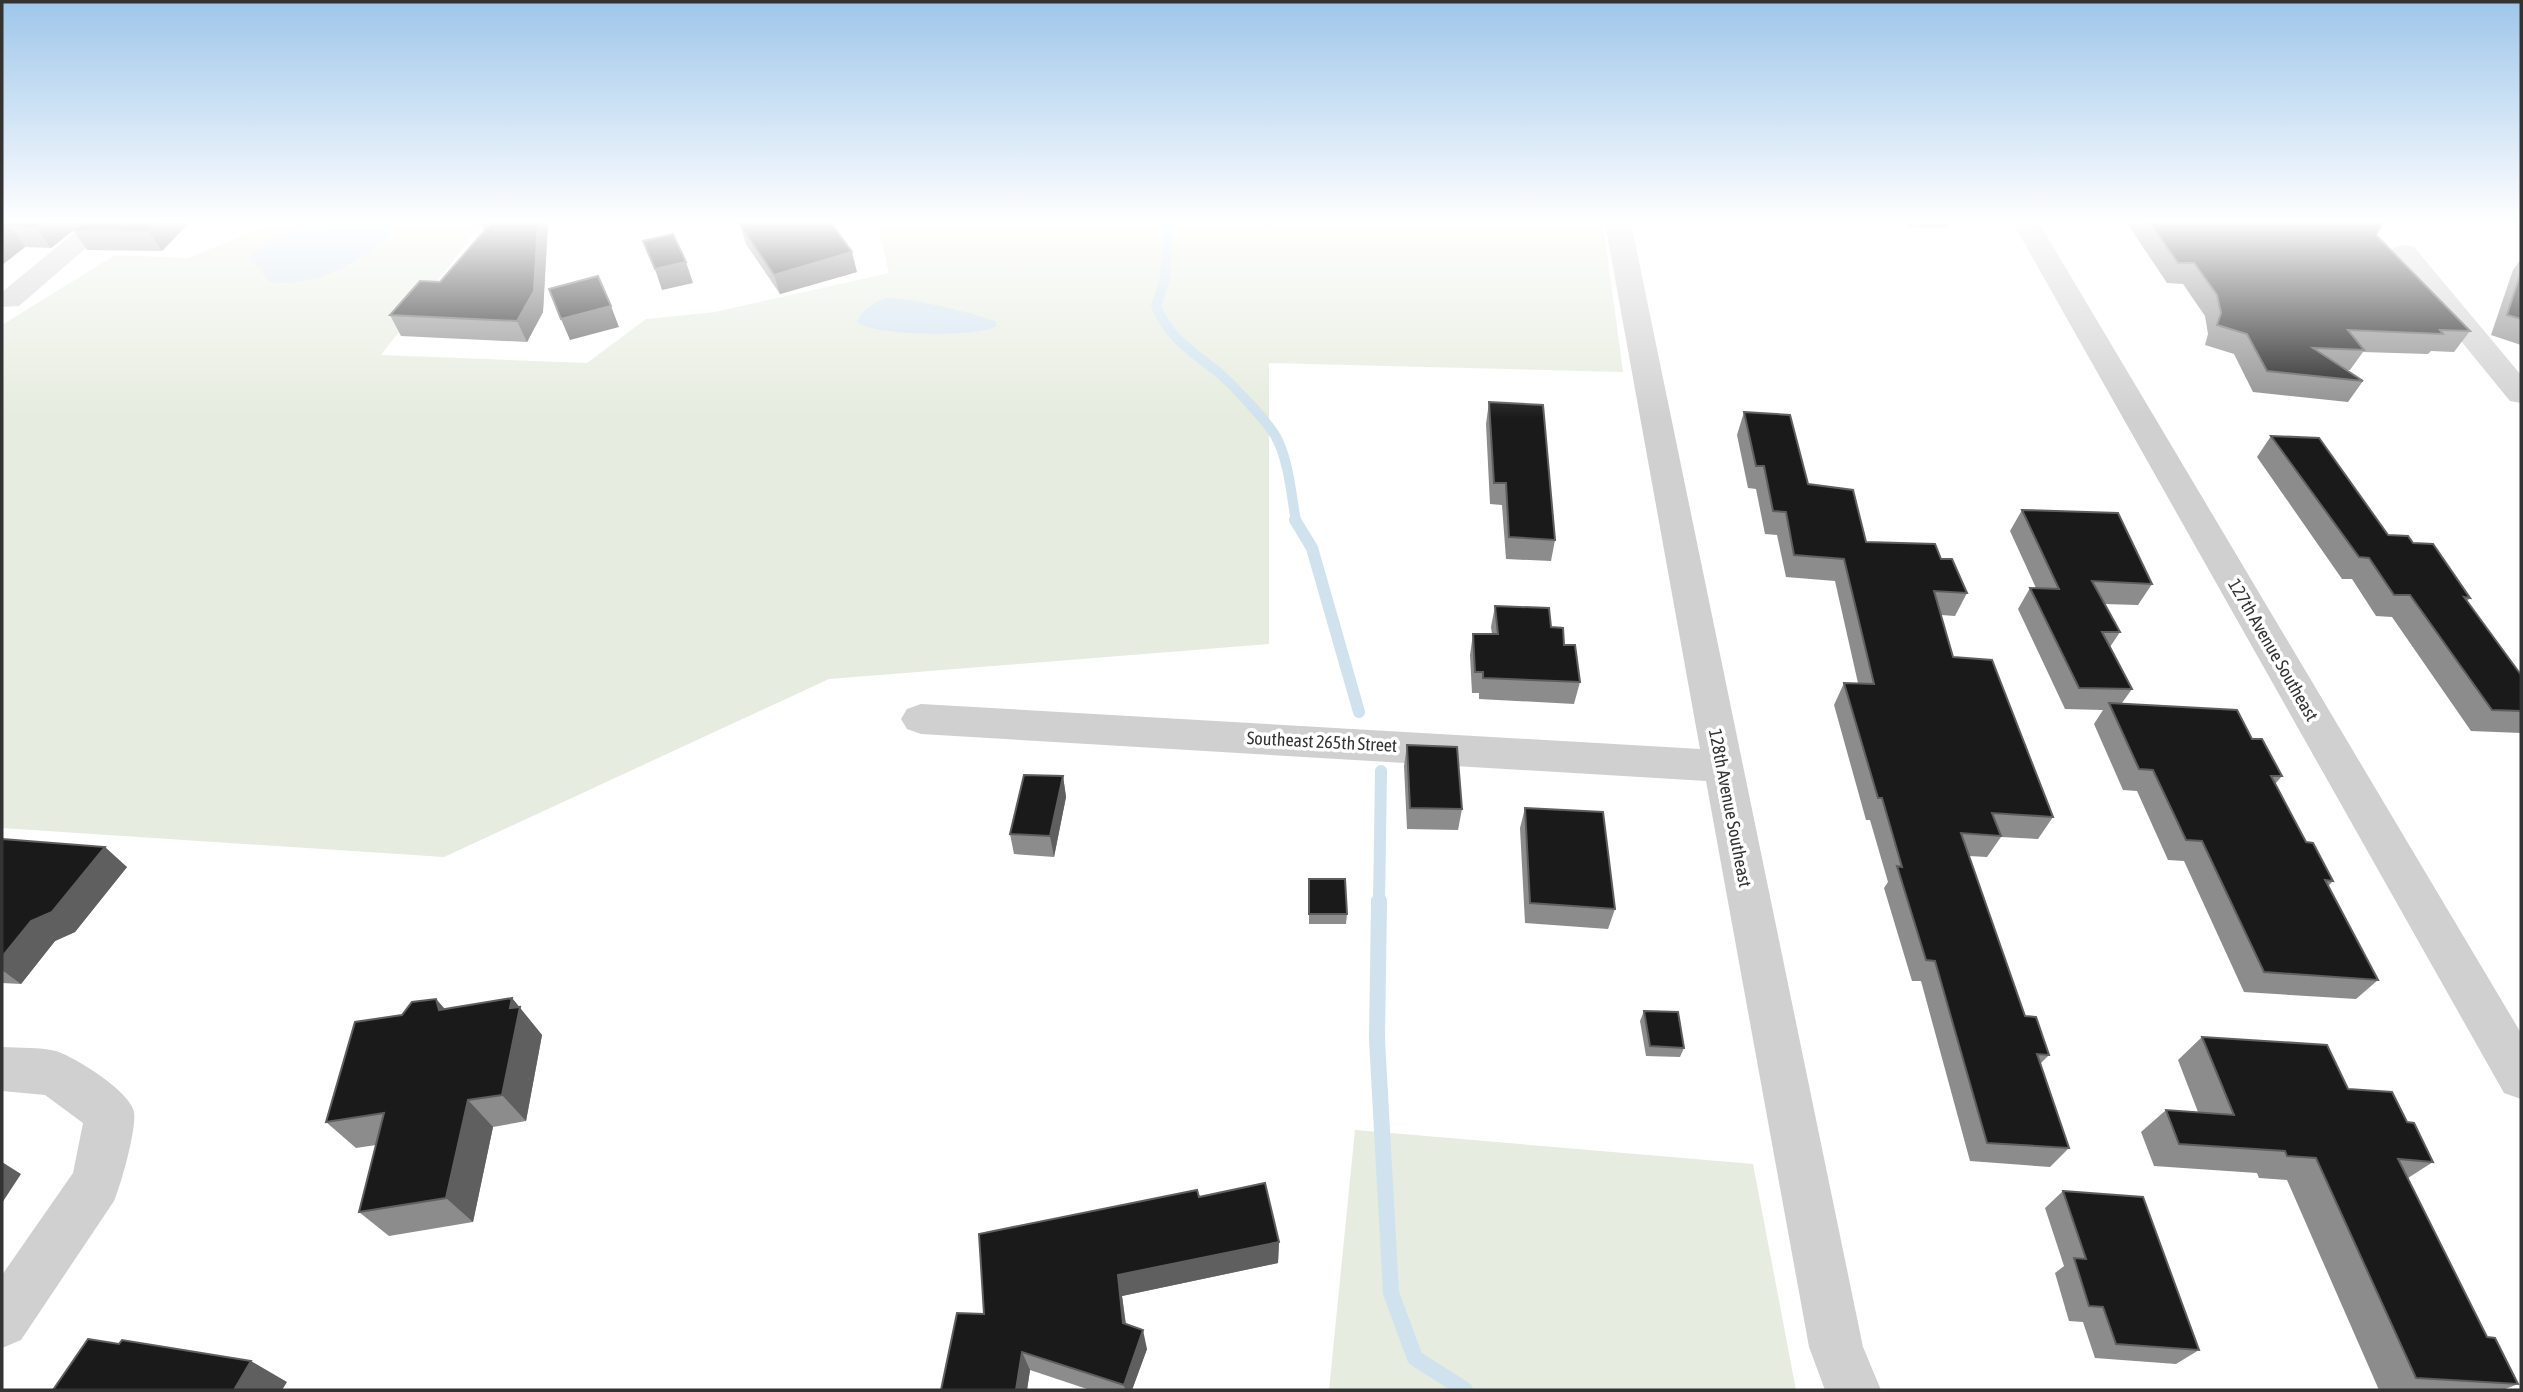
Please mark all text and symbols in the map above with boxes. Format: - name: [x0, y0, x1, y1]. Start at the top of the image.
- street label: 127th Avenue Southeast: [2224, 575, 2323, 725]
- street label: Southeast 265th Street: [1246, 727, 1398, 756]
- street label: 128th Avenue Southeast: [1705, 727, 1756, 889]

